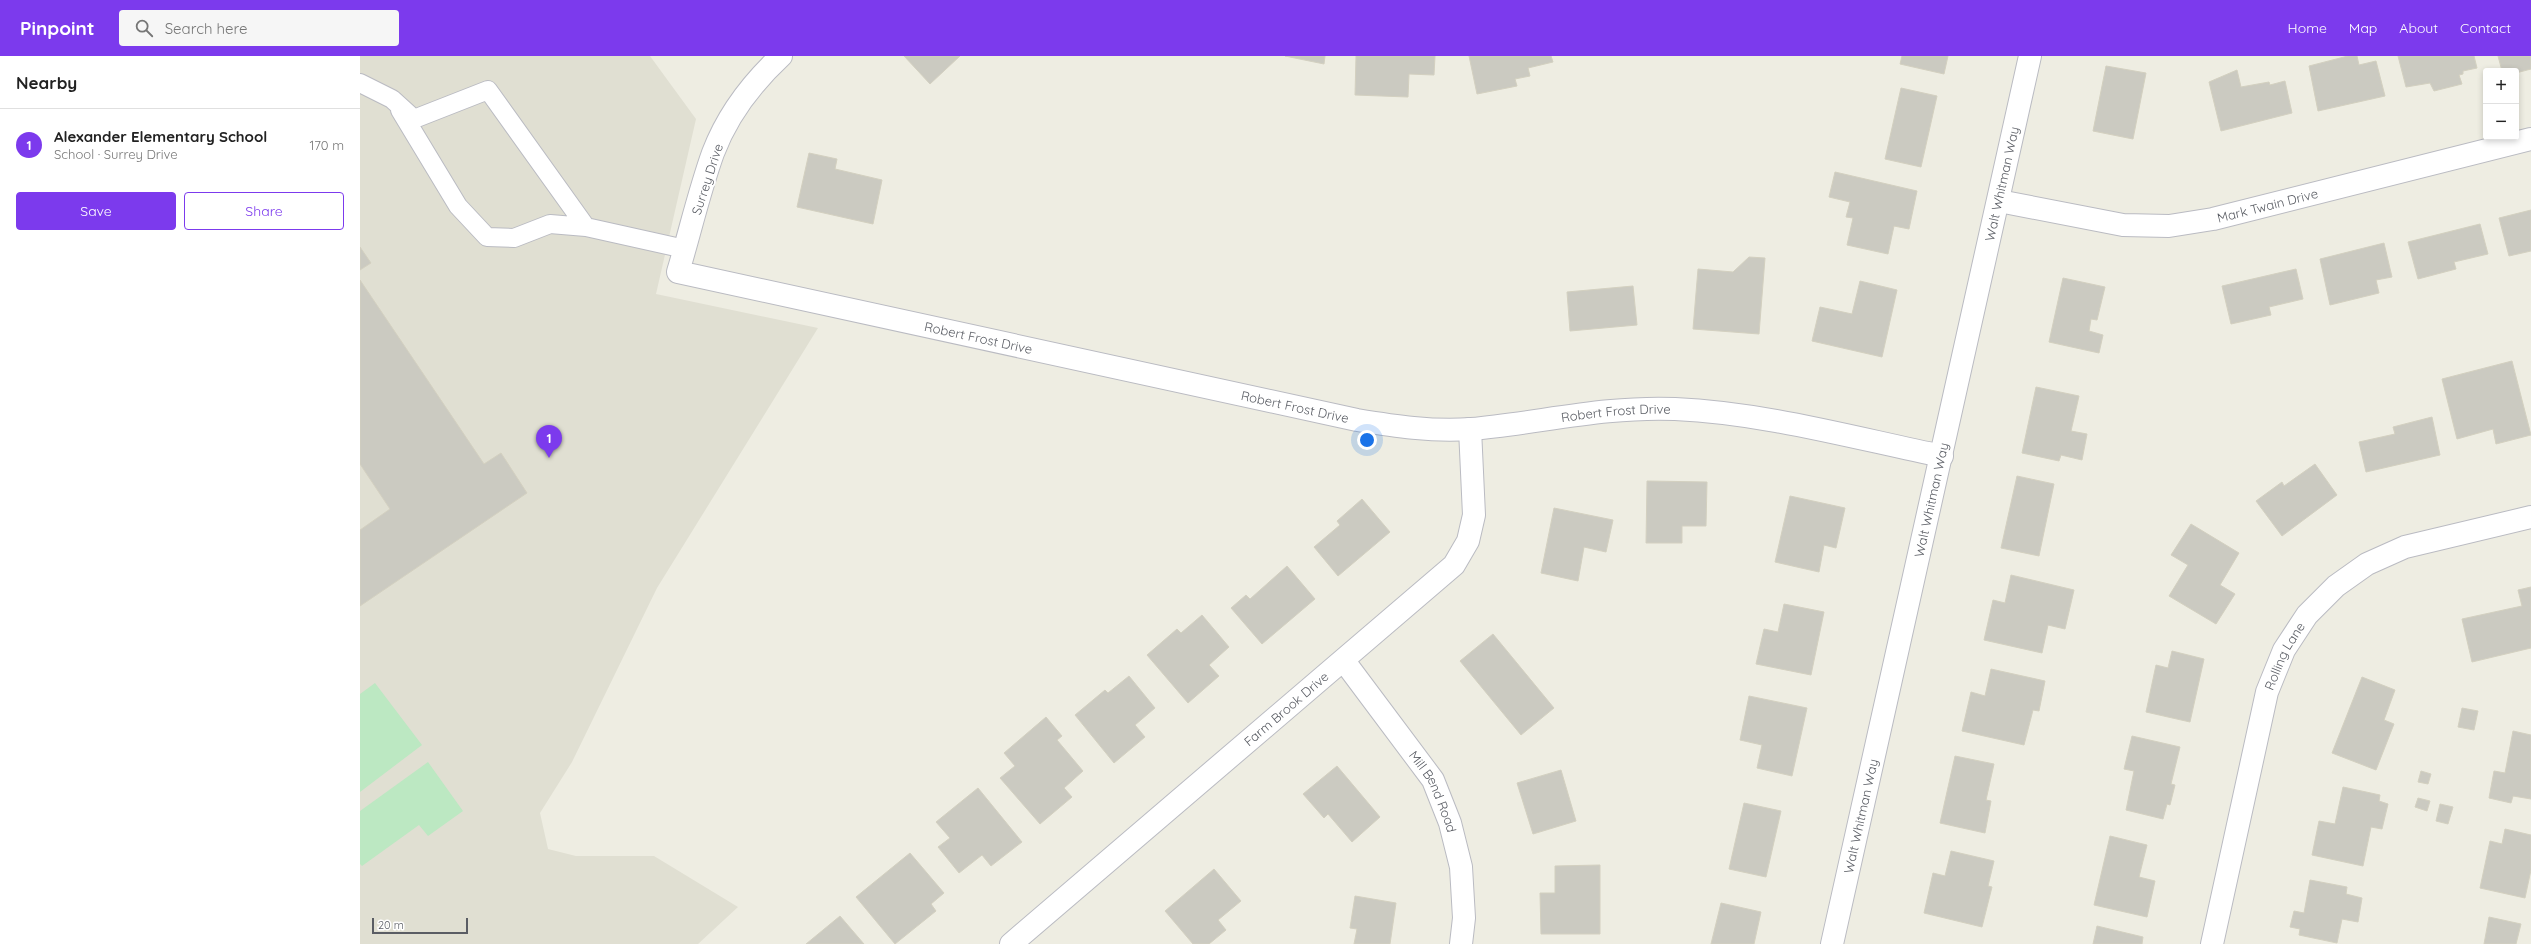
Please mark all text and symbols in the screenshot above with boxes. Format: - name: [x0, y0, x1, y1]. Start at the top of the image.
- search box: [119, 10, 399, 46]
- text: Pinpoint: [20, 16, 95, 40]
- icon: search: [133, 17, 155, 39]
- text: Search here: [165, 19, 247, 38]
- text: Home: [2288, 19, 2327, 37]
- text: Map: [2349, 19, 2377, 37]
- text: About: [2399, 19, 2438, 37]
- text: Contact: [2460, 19, 2511, 37]
- map controls: [2483, 68, 2519, 140]
- button: +: [2483, 68, 2519, 104]
- text: Nearby: [16, 72, 77, 93]
- button: −: [2483, 104, 2519, 140]
- street label: Walt Whitman Way: [1981, 125, 2022, 243]
- text: Alexander Elementary School: [54, 127, 267, 146]
- text: 1: [26, 137, 32, 153]
- text: 170 m: [309, 137, 344, 153]
- street label: Surrey Drive: [688, 141, 726, 217]
- text: School · Surrey Drive: [54, 146, 178, 162]
- street label: Mark Twain Drive: [2215, 185, 2320, 226]
- button: Save: [16, 192, 176, 230]
- button: Share: [184, 192, 344, 230]
- street label: Robert Frost Drive: [923, 318, 1034, 357]
- street label: Robert Frost Drive: [1240, 387, 1350, 426]
- street label: Robert Frost Drive: [1560, 401, 1671, 425]
- pin: 1: [536, 425, 562, 458]
- your location: [1357, 430, 1377, 450]
- street label: Walt Whitman Way: [1910, 441, 1952, 559]
- street label: Rolling Lane: [2261, 619, 2308, 692]
- street label: Farm Brook Drive: [1241, 668, 1332, 749]
- street label: Mill Bend Road: [1406, 747, 1460, 834]
- street label: Walt Whitman Way: [1840, 757, 1881, 875]
- scale bar: [372, 916, 468, 935]
- text: 20 m: [378, 918, 404, 932]

